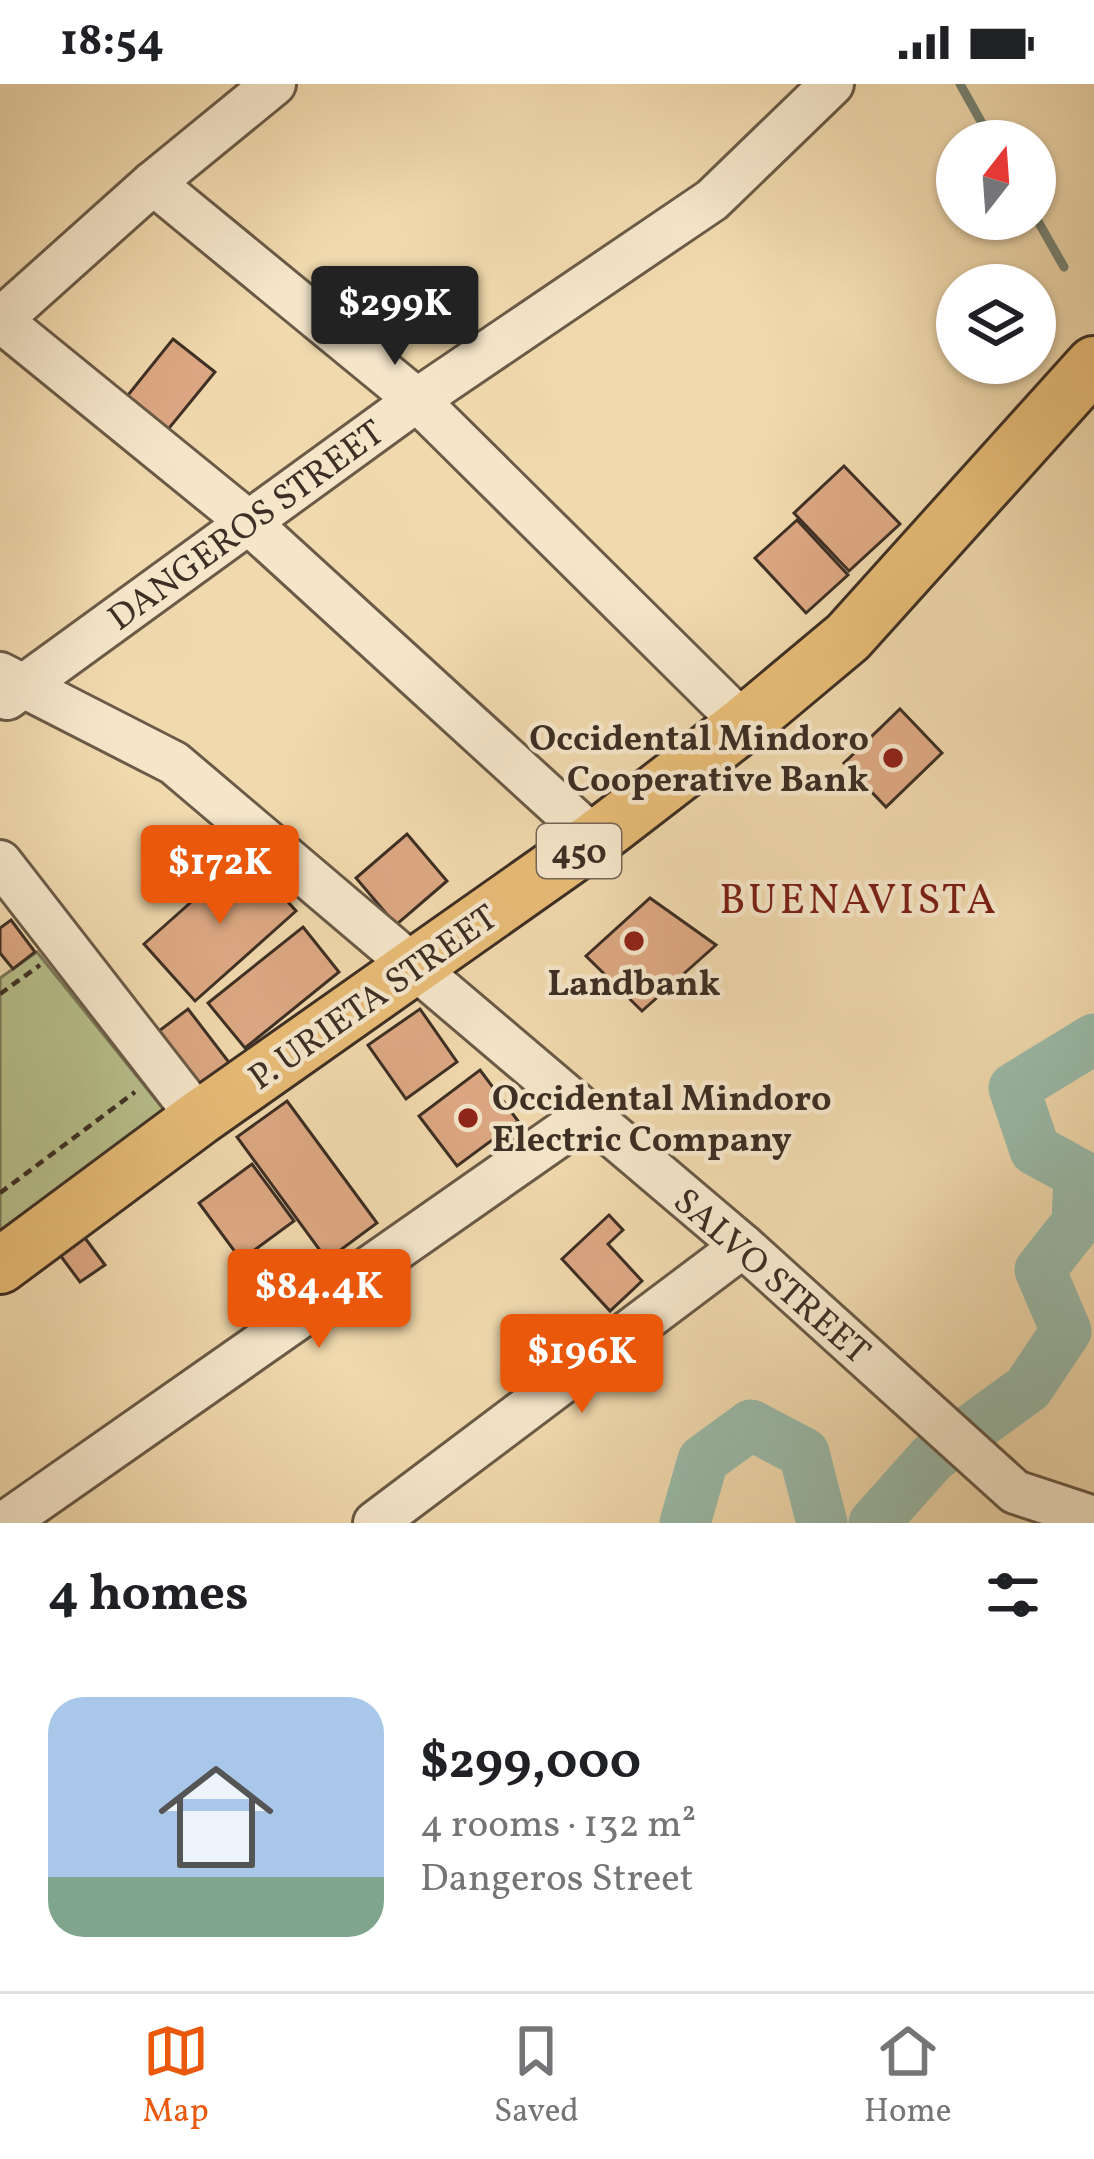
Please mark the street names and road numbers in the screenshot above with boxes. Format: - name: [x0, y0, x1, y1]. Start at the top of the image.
- street label: DANGEROS STREET: [99, 410, 396, 645]
- road number: 450: [537, 824, 621, 878]
- street label: P. URIETA STREET: [240, 895, 509, 1104]
- street label: SALVO STREET: [661, 1178, 880, 1378]

